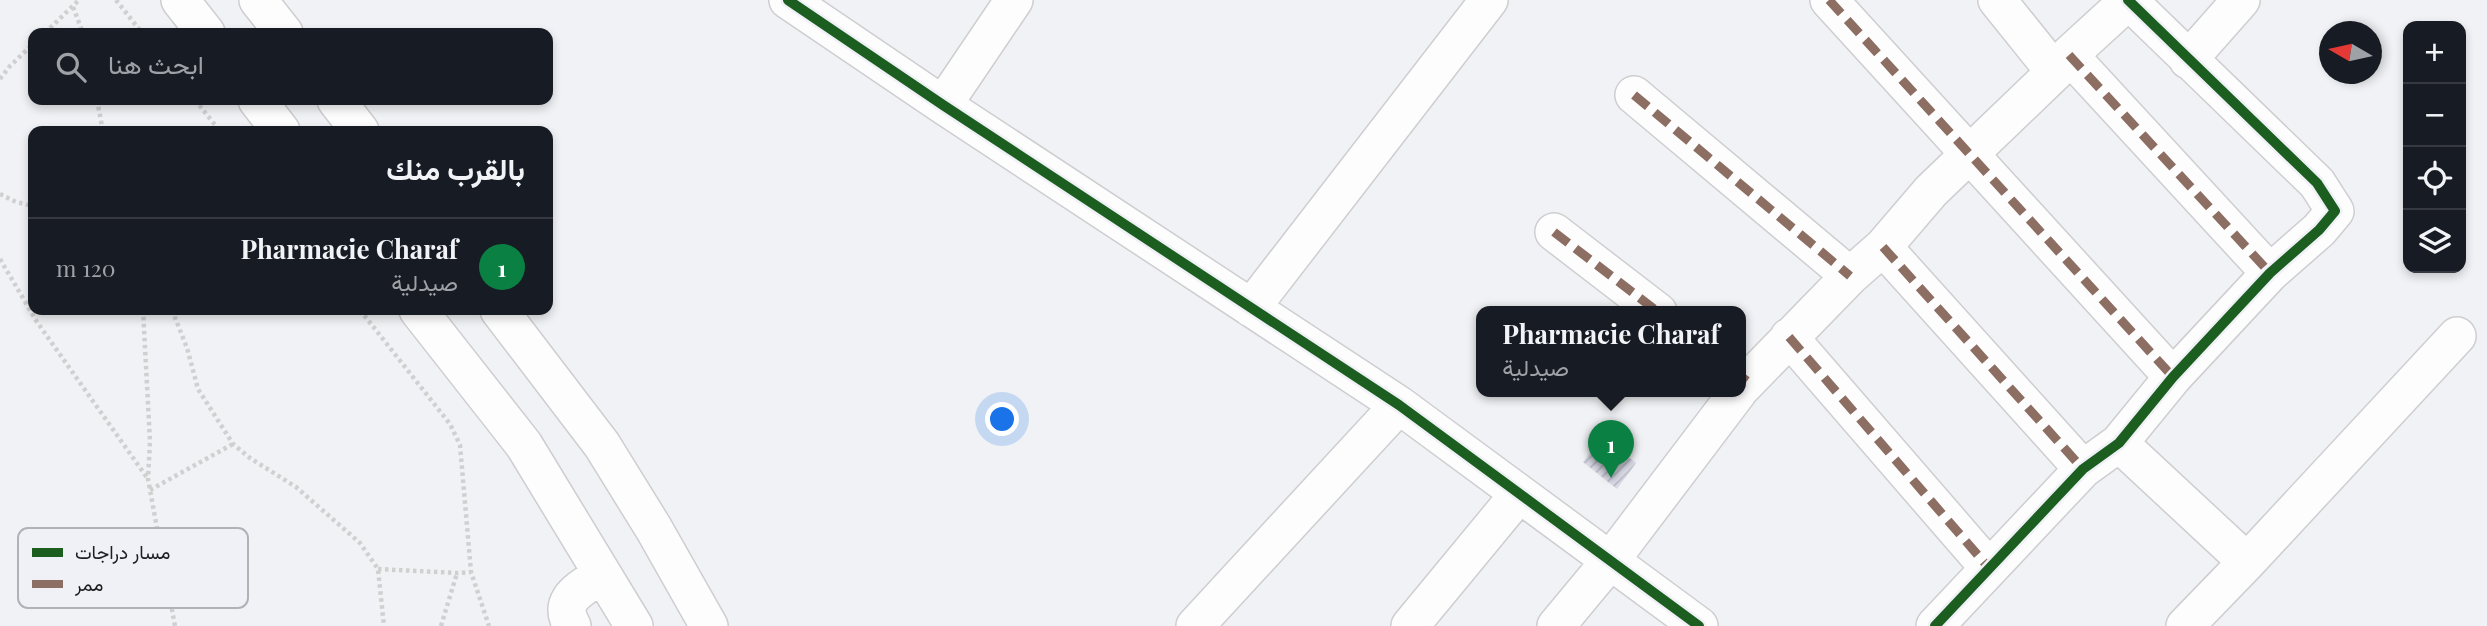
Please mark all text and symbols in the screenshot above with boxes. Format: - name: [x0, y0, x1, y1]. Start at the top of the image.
- north arrow: [2319, 21, 2382, 84]
- map controls: [2403, 21, 2466, 273]
- button: +: [2403, 21, 2466, 84]
- search box: [28, 28, 553, 105]
- text: ابحث هنا: [108, 46, 204, 81]
- icon: search: [52, 48, 90, 86]
- button: −: [2403, 84, 2466, 147]
- button: locate: [2403, 147, 2466, 210]
- text: بالقرب منك: [386, 148, 525, 188]
- button: layers: [2403, 210, 2466, 273]
- text: Pharmacie Charaf: [241, 231, 458, 266]
- text: 120 m: [56, 252, 116, 283]
- text: 1: [498, 252, 506, 283]
- text: صيدلية: [391, 266, 458, 297]
- popup: [1476, 306, 1746, 397]
- text: Pharmacie Charaf: [1502, 316, 1720, 351]
- text: صيدلية: [1502, 351, 1569, 382]
- your location: [985, 402, 1019, 436]
- pin: 1: [1588, 420, 1634, 478]
- legend: [18, 528, 248, 608]
- text: مسار دراجات: [75, 538, 170, 564]
- text: ممر: [74, 570, 103, 596]

